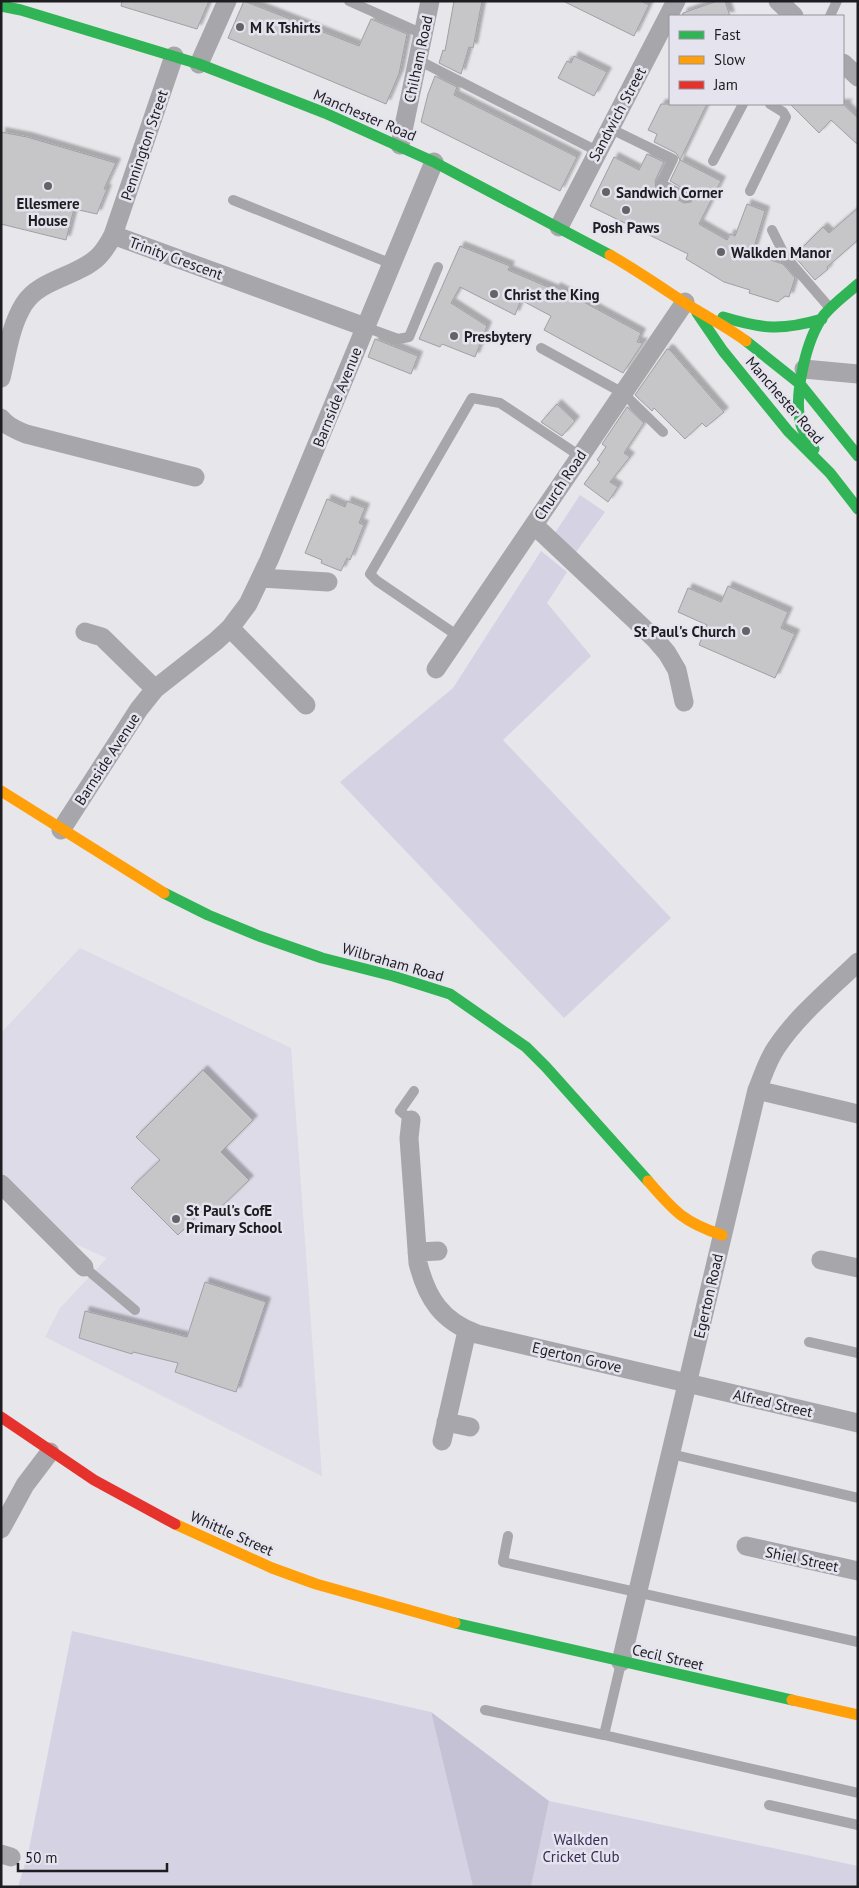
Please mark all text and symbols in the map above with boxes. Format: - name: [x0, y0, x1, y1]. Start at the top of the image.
- street label: Chilham Road: [399, 14, 437, 104]
- legend: [669, 15, 844, 105]
- place label: M K Tshirts: [250, 18, 321, 37]
- marker: M K Tshirts: [234, 21, 246, 33]
- text: Fast: [714, 25, 741, 44]
- text: Slow: [714, 50, 745, 69]
- street label: Sandwich Street: [584, 64, 650, 164]
- text: Jam: [713, 75, 738, 94]
- street label: Manchester Road: [311, 85, 419, 145]
- street label: Pennington Street: [116, 87, 172, 203]
- marker: Ellesmere House: [42, 180, 54, 192]
- place label: Sandwich Corner: [616, 183, 724, 202]
- marker: Sandwich Corner: [600, 186, 612, 198]
- place label: Ellesmere House: [16, 194, 80, 230]
- marker: Posh Paws: [620, 204, 632, 216]
- place label: Posh Paws: [592, 218, 660, 237]
- street label: Trinity Crescent: [127, 232, 225, 284]
- place label: Walkden Manor: [731, 243, 832, 262]
- marker: Walkden Manor: [715, 246, 727, 258]
- place label: Christ the King: [504, 285, 600, 304]
- marker: Christ the King: [488, 288, 500, 300]
- place label: Presbytery: [464, 327, 532, 346]
- marker: Presbytery: [448, 330, 460, 342]
- street label: Barnside Avenue: [308, 344, 366, 450]
- street label: Manchester Road: [742, 352, 828, 448]
- street label: Church Road: [530, 446, 590, 524]
- place label: St Paul's Church: [634, 622, 736, 641]
- marker: St Paul's Church: [740, 625, 752, 637]
- street label: Barnside Avenue: [70, 709, 144, 809]
- street label: Wilbraham Road: [340, 938, 446, 986]
- place label: St Paul's CofE Primary School: [186, 1201, 282, 1237]
- marker: St Paul's CofE Primary School: [170, 1213, 182, 1225]
- street label: Egerton Road: [689, 1252, 727, 1340]
- street label: Egerton Grove: [530, 1337, 624, 1377]
- street label: Alfred Street: [731, 1385, 815, 1421]
- street label: Whittle Street: [187, 1506, 277, 1560]
- street label: Shiel Street: [764, 1542, 840, 1576]
- street label: Cecil Street: [630, 1640, 706, 1674]
- park label: Walkden Cricket Club: [542, 1830, 620, 1866]
- scale bar: [18, 1840, 166, 1872]
- text: 50 m: [25, 1848, 58, 1867]

